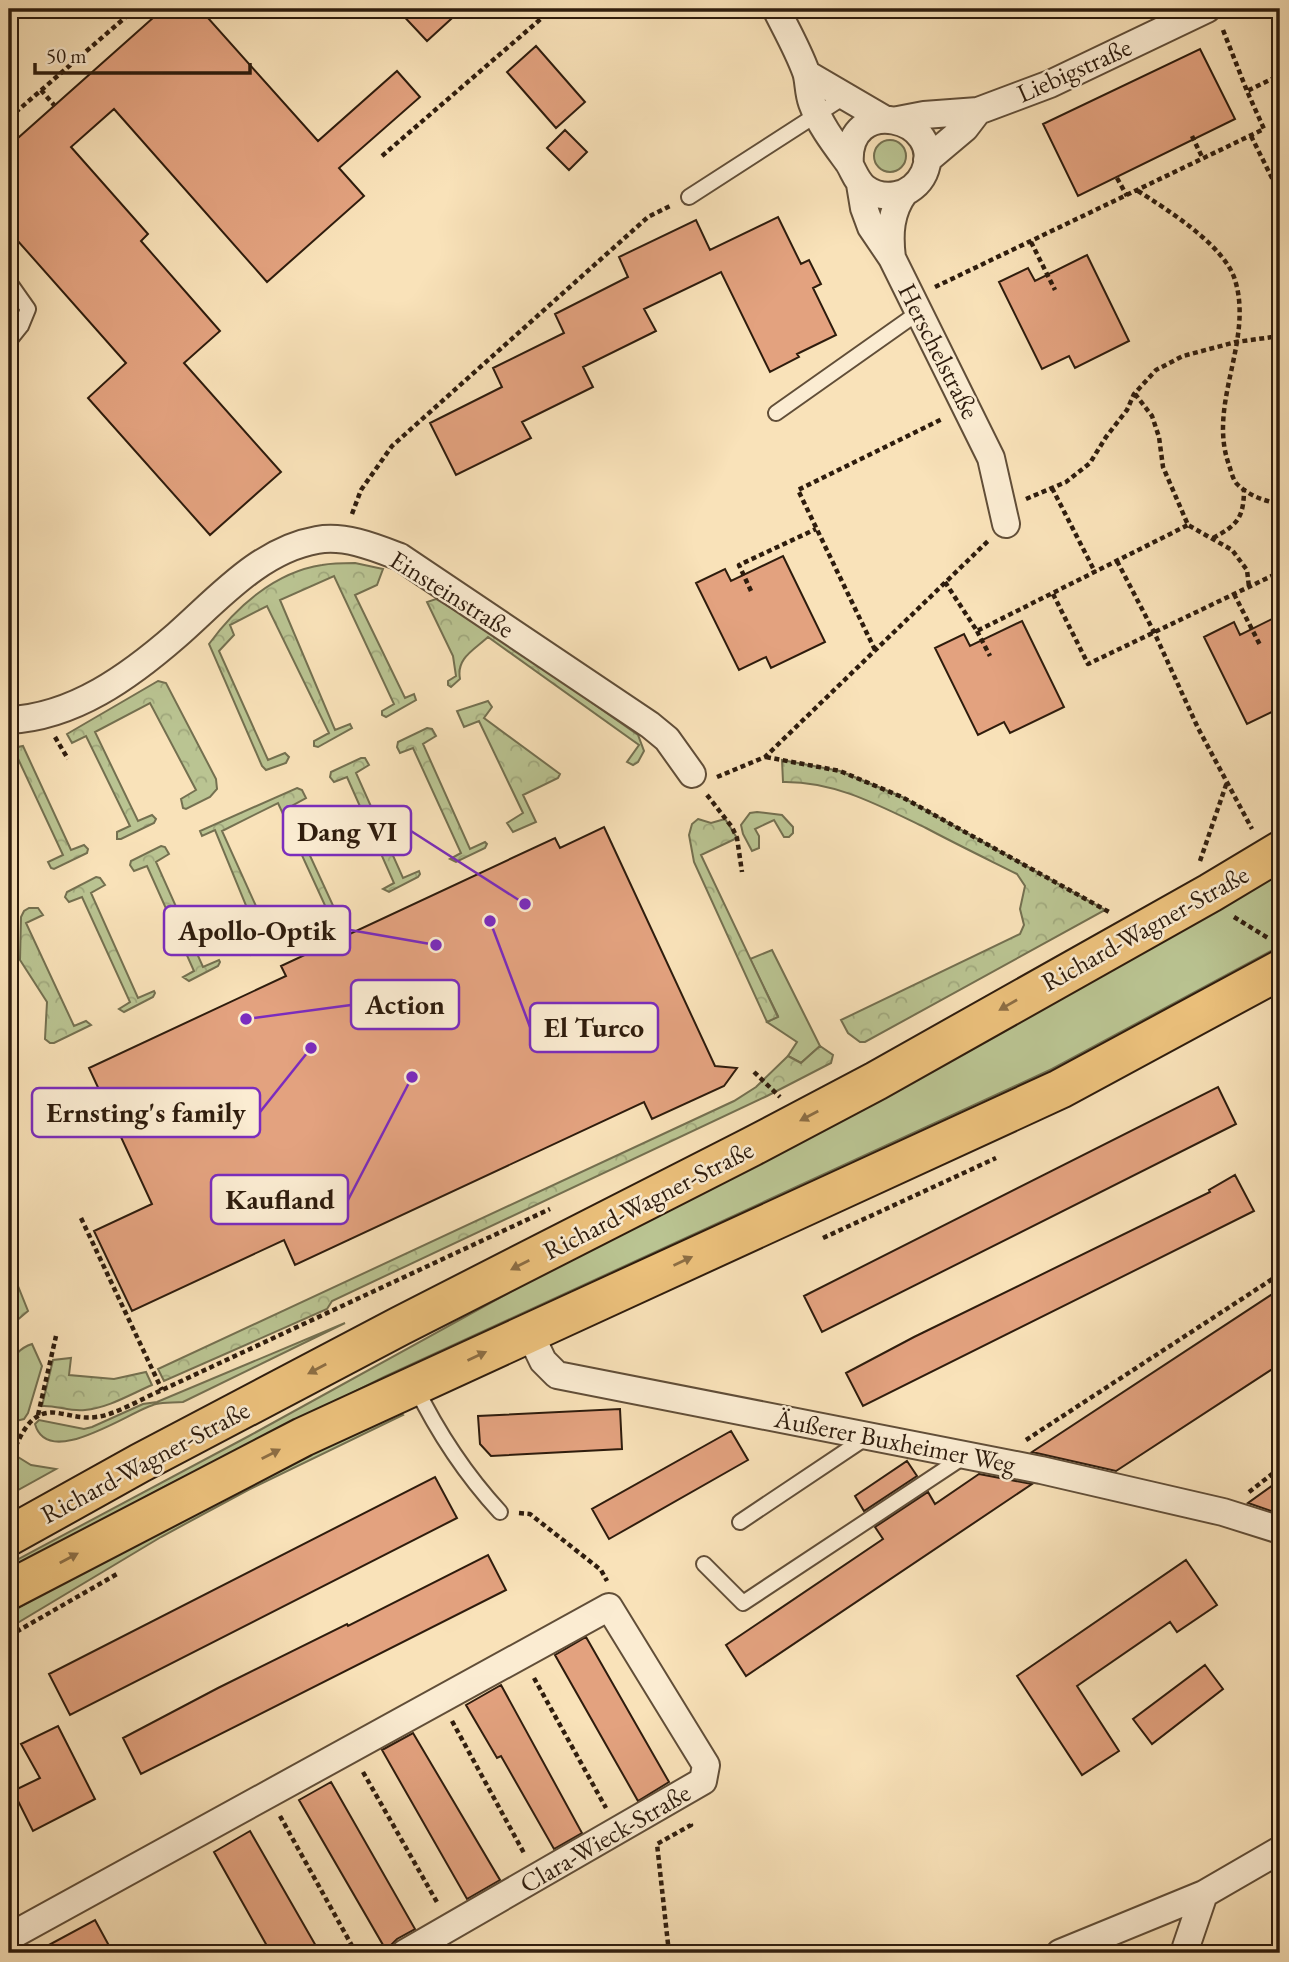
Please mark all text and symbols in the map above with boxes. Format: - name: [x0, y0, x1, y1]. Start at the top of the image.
- street label: Liebigstraße: [1012, 30, 1136, 110]
- scale bar: [35, 32, 250, 76]
- text: 50 m: [46, 42, 87, 69]
- street label: Herschelstraße: [890, 278, 988, 424]
- street label: Einsteinstraße: [383, 542, 521, 646]
- callout: Dang VI: [283, 806, 411, 855]
- text: Dang VI: [297, 813, 397, 849]
- street label: Richard-Wagner-Straße: [1036, 857, 1254, 999]
- callout: Apollo-Optik: [164, 906, 350, 955]
- text: Apollo-Optik: [177, 912, 337, 948]
- callout: Action: [351, 980, 459, 1029]
- text: Action: [364, 986, 445, 1022]
- one-way arrow: [998, 999, 1018, 1011]
- callout: El Turco: [530, 1003, 658, 1052]
- text: El Turco: [544, 1009, 644, 1045]
- callout: Ernsting's family: [32, 1088, 260, 1137]
- text: Ernsting's family: [46, 1094, 246, 1130]
- one-way arrow: [799, 1110, 819, 1122]
- street label: Richard-Wagner-Straße: [537, 1132, 759, 1268]
- callout: Kaufland: [211, 1175, 348, 1224]
- text: Kaufland: [225, 1181, 335, 1217]
- one-way arrow: [673, 1255, 693, 1267]
- one-way arrow: [510, 1259, 530, 1270]
- one-way arrow: [467, 1351, 487, 1362]
- one-way arrow: [308, 1363, 327, 1375]
- street label: Richard-Wagner-Straße: [35, 1393, 255, 1531]
- street label: Äußerer Buxheimer Weg: [771, 1401, 1019, 1481]
- one-way arrow: [261, 1448, 281, 1459]
- one-way arrow: [59, 1553, 79, 1564]
- street label: Clara-Wieck-Straße: [514, 1775, 696, 1901]

